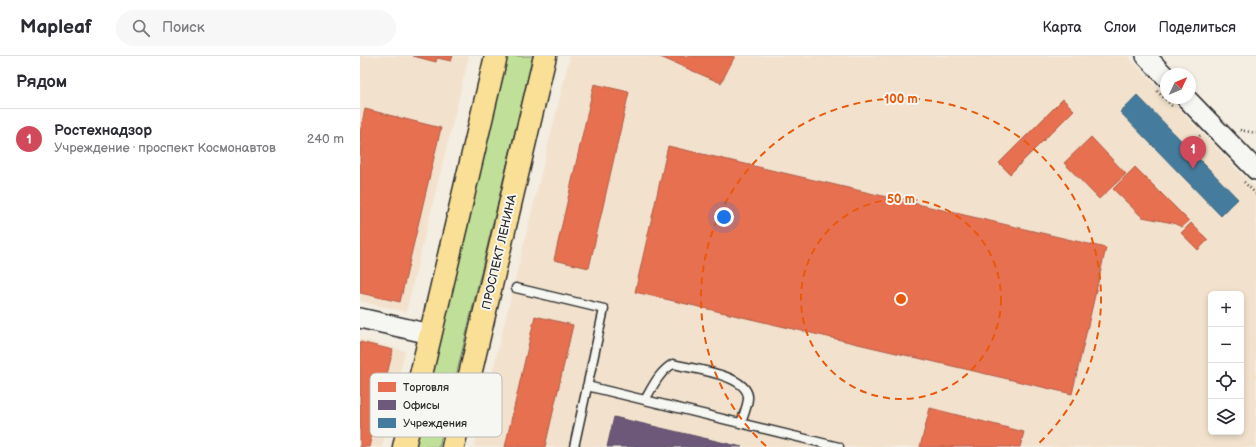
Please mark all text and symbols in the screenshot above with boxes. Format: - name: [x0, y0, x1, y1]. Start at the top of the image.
- search box: [116, 10, 396, 46]
- text: Mapleaf: [20, 16, 92, 39]
- icon: search: [130, 17, 152, 39]
- text: Поиск: [162, 18, 205, 37]
- text: Карта: [1042, 19, 1082, 36]
- text: Слои: [1104, 19, 1136, 36]
- text: Поделиться: [1158, 19, 1236, 36]
- north arrow: [1160, 68, 1196, 104]
- text: Рядом: [16, 72, 67, 92]
- text: 100 m: [884, 92, 918, 107]
- text: Ростехнадзор: [54, 121, 152, 140]
- text: 1: [26, 131, 32, 147]
- text: 240 m: [307, 131, 344, 147]
- pin: 1: [1180, 136, 1206, 169]
- text: Учреждение · проспект Космонавтов: [54, 140, 276, 156]
- street label: ПРОСПЕКТ ЛЕНИНА: [479, 192, 520, 311]
- text: 50 m: [887, 192, 915, 207]
- your location: [714, 207, 734, 227]
- map controls: [1208, 291, 1244, 435]
- button: +: [1208, 291, 1244, 327]
- centre of rings: [894, 292, 908, 306]
- button: −: [1208, 327, 1244, 363]
- button: locate: [1208, 363, 1244, 399]
- legend: [370, 373, 502, 437]
- text: Торговля: [403, 381, 449, 394]
- text: Офисы: [403, 399, 440, 412]
- button: layers: [1208, 399, 1244, 435]
- text: Учреждения: [403, 417, 467, 430]

